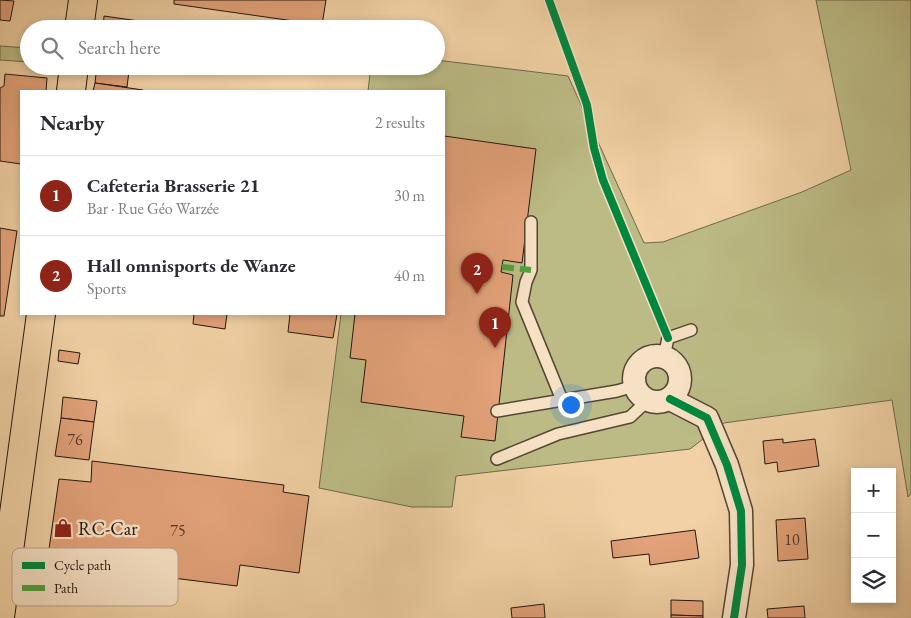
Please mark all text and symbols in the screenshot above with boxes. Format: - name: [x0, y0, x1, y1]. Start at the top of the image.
- search box: [20, 20, 445, 75]
- icon: search: [38, 34, 66, 62]
- text: Search here: [78, 35, 160, 60]
- text: Nearby: [40, 109, 104, 136]
- text: 2 results: [375, 112, 425, 133]
- text: Cafeteria Brasserie 21: [87, 173, 260, 198]
- text: 1: [52, 185, 60, 206]
- text: 30 m: [394, 185, 425, 206]
- text: Bar · Rue Géo Warzée: [87, 198, 219, 219]
- text: Hall omnisports de Wanze: [87, 253, 296, 278]
- pin: 2: [461, 253, 493, 294]
- text: 2: [52, 265, 60, 286]
- text: 40 m: [394, 265, 425, 286]
- text: Sports: [87, 278, 126, 299]
- pin: 1: [479, 307, 511, 348]
- your location: [558, 392, 584, 418]
- house number: 76: [67, 429, 83, 450]
- map controls: [851, 468, 896, 603]
- button: +: [851, 468, 896, 513]
- button: −: [851, 513, 896, 558]
- place label: RC-Car: [78, 516, 138, 541]
- shop icon: RC-Car: [52, 517, 74, 539]
- house number: 75: [170, 520, 186, 541]
- house number: 10: [784, 529, 800, 550]
- legend: [12, 548, 178, 606]
- text: Cycle path: [54, 556, 111, 574]
- button: layers: [851, 558, 896, 603]
- text: Path: [54, 579, 78, 597]

